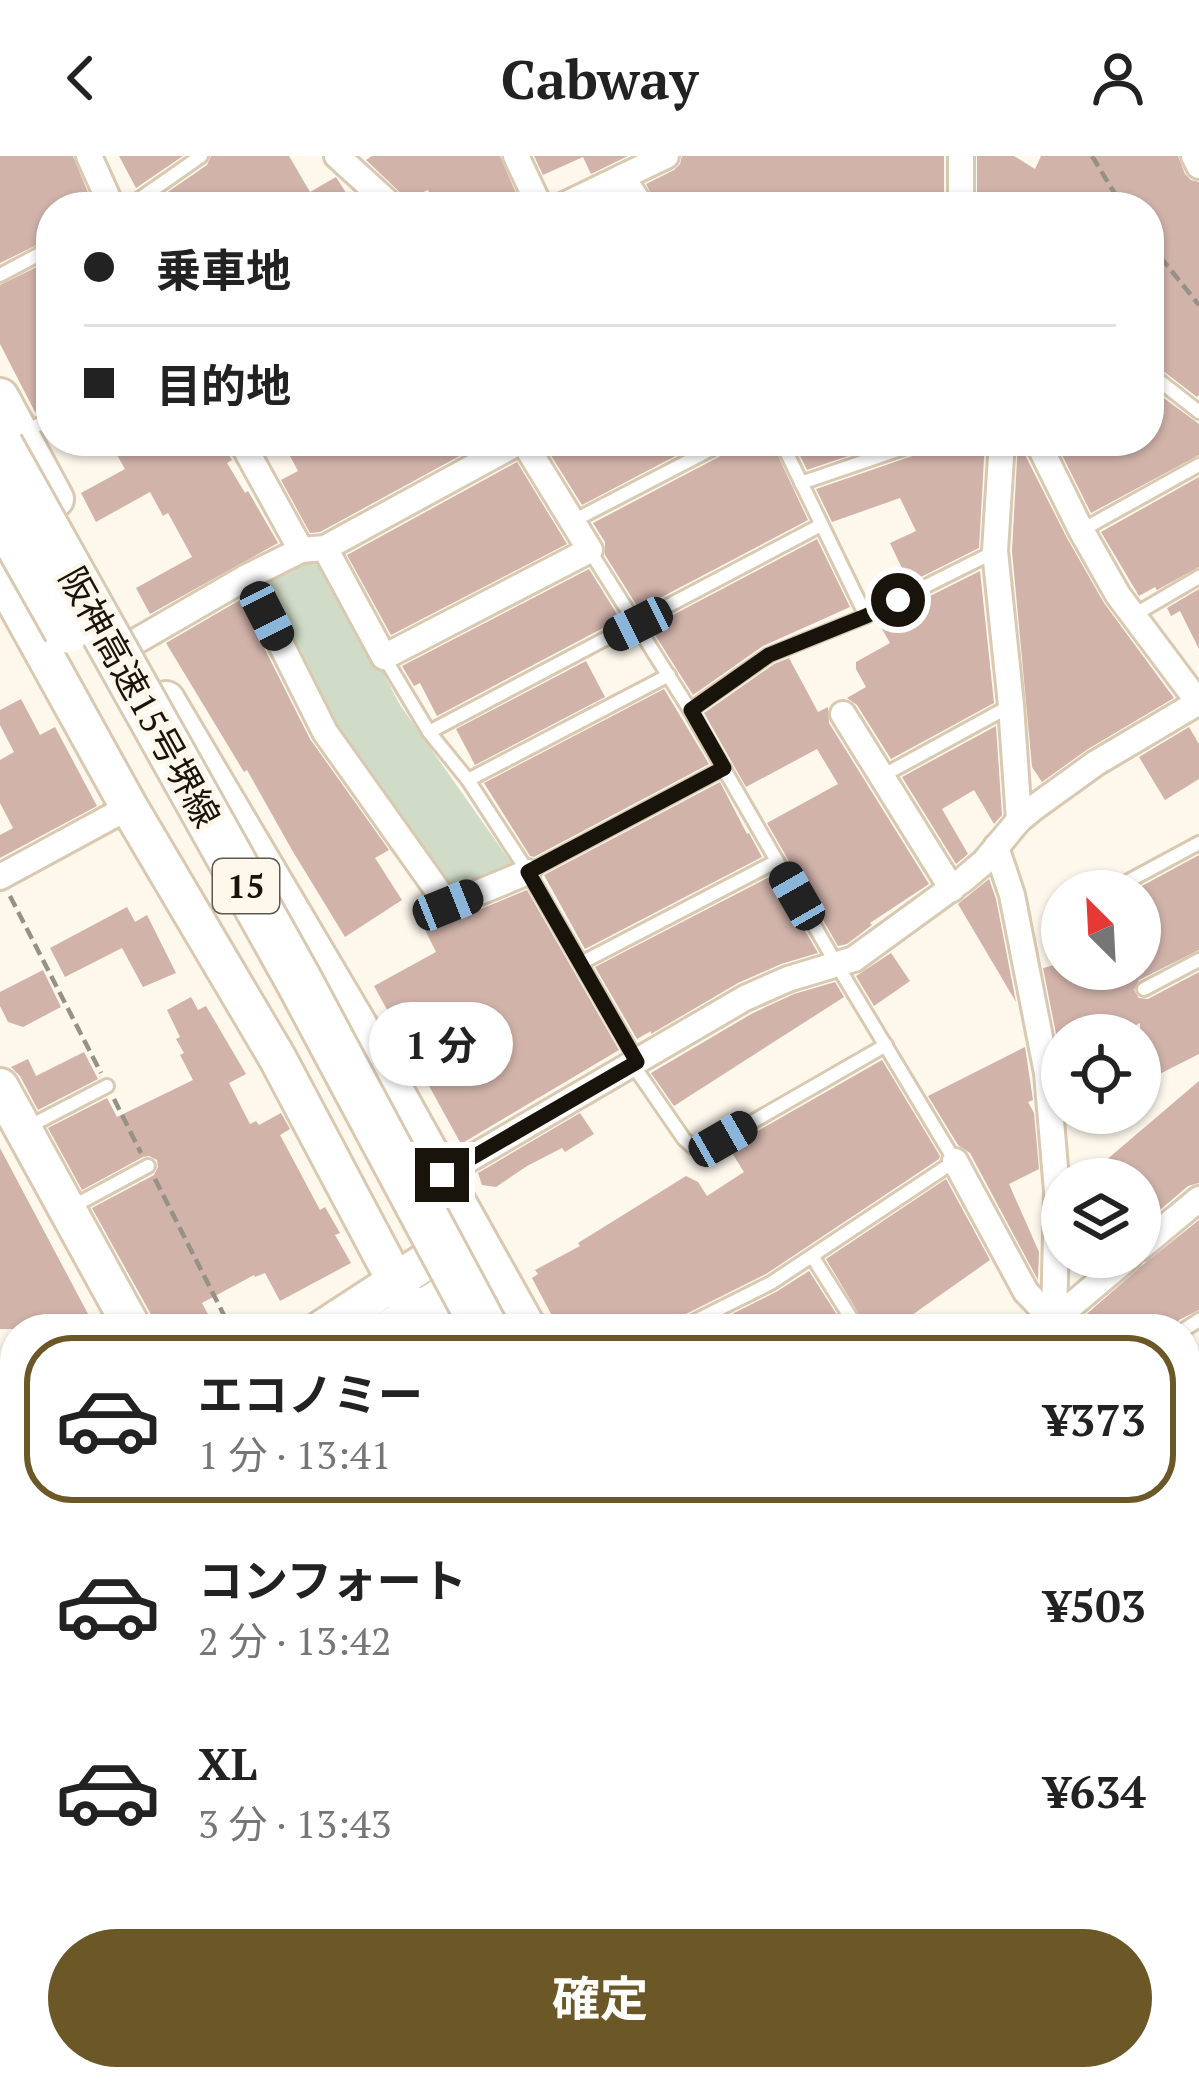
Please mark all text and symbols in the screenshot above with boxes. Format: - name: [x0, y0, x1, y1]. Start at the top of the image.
- text: Cabway: [501, 43, 698, 114]
- icon: back: [48, 45, 114, 111]
- icon: person: [1085, 45, 1151, 111]
- text: 乗車地: [156, 240, 291, 300]
- text: 目的地: [156, 355, 291, 415]
- street label: 阪神高速15号堺線: [49, 558, 231, 835]
- route start: [871, 573, 925, 627]
- car: [235, 576, 299, 656]
- car: [598, 592, 678, 656]
- car: [763, 856, 831, 936]
- road number: 15: [213, 859, 279, 913]
- north arrow: [1041, 870, 1161, 990]
- map controls: [1041, 870, 1161, 1278]
- car: [408, 875, 488, 935]
- callout: 1 分: [370, 1001, 514, 1085]
- button: locate: [1041, 1014, 1161, 1134]
- text: 1 分: [405, 1018, 477, 1070]
- car: [683, 1105, 763, 1173]
- route end: [415, 1148, 469, 1202]
- button: layers: [1041, 1158, 1161, 1278]
- text: エコノミー: [198, 1364, 423, 1424]
- icon: car: [54, 1365, 162, 1473]
- text: ¥373: [1044, 1389, 1146, 1449]
- text: 1 分 · 13:41: [198, 1428, 391, 1480]
- text: コンフォート: [198, 1550, 467, 1610]
- icon: car: [54, 1551, 162, 1659]
- text: ¥503: [1044, 1575, 1146, 1635]
- text: 2 分 · 13:42: [198, 1614, 391, 1666]
- text: XL: [198, 1733, 257, 1793]
- icon: car: [54, 1737, 162, 1845]
- text: ¥634: [1044, 1761, 1146, 1821]
- text: 3 分 · 13:43: [198, 1797, 391, 1849]
- button: 確定: [48, 1929, 1152, 2067]

